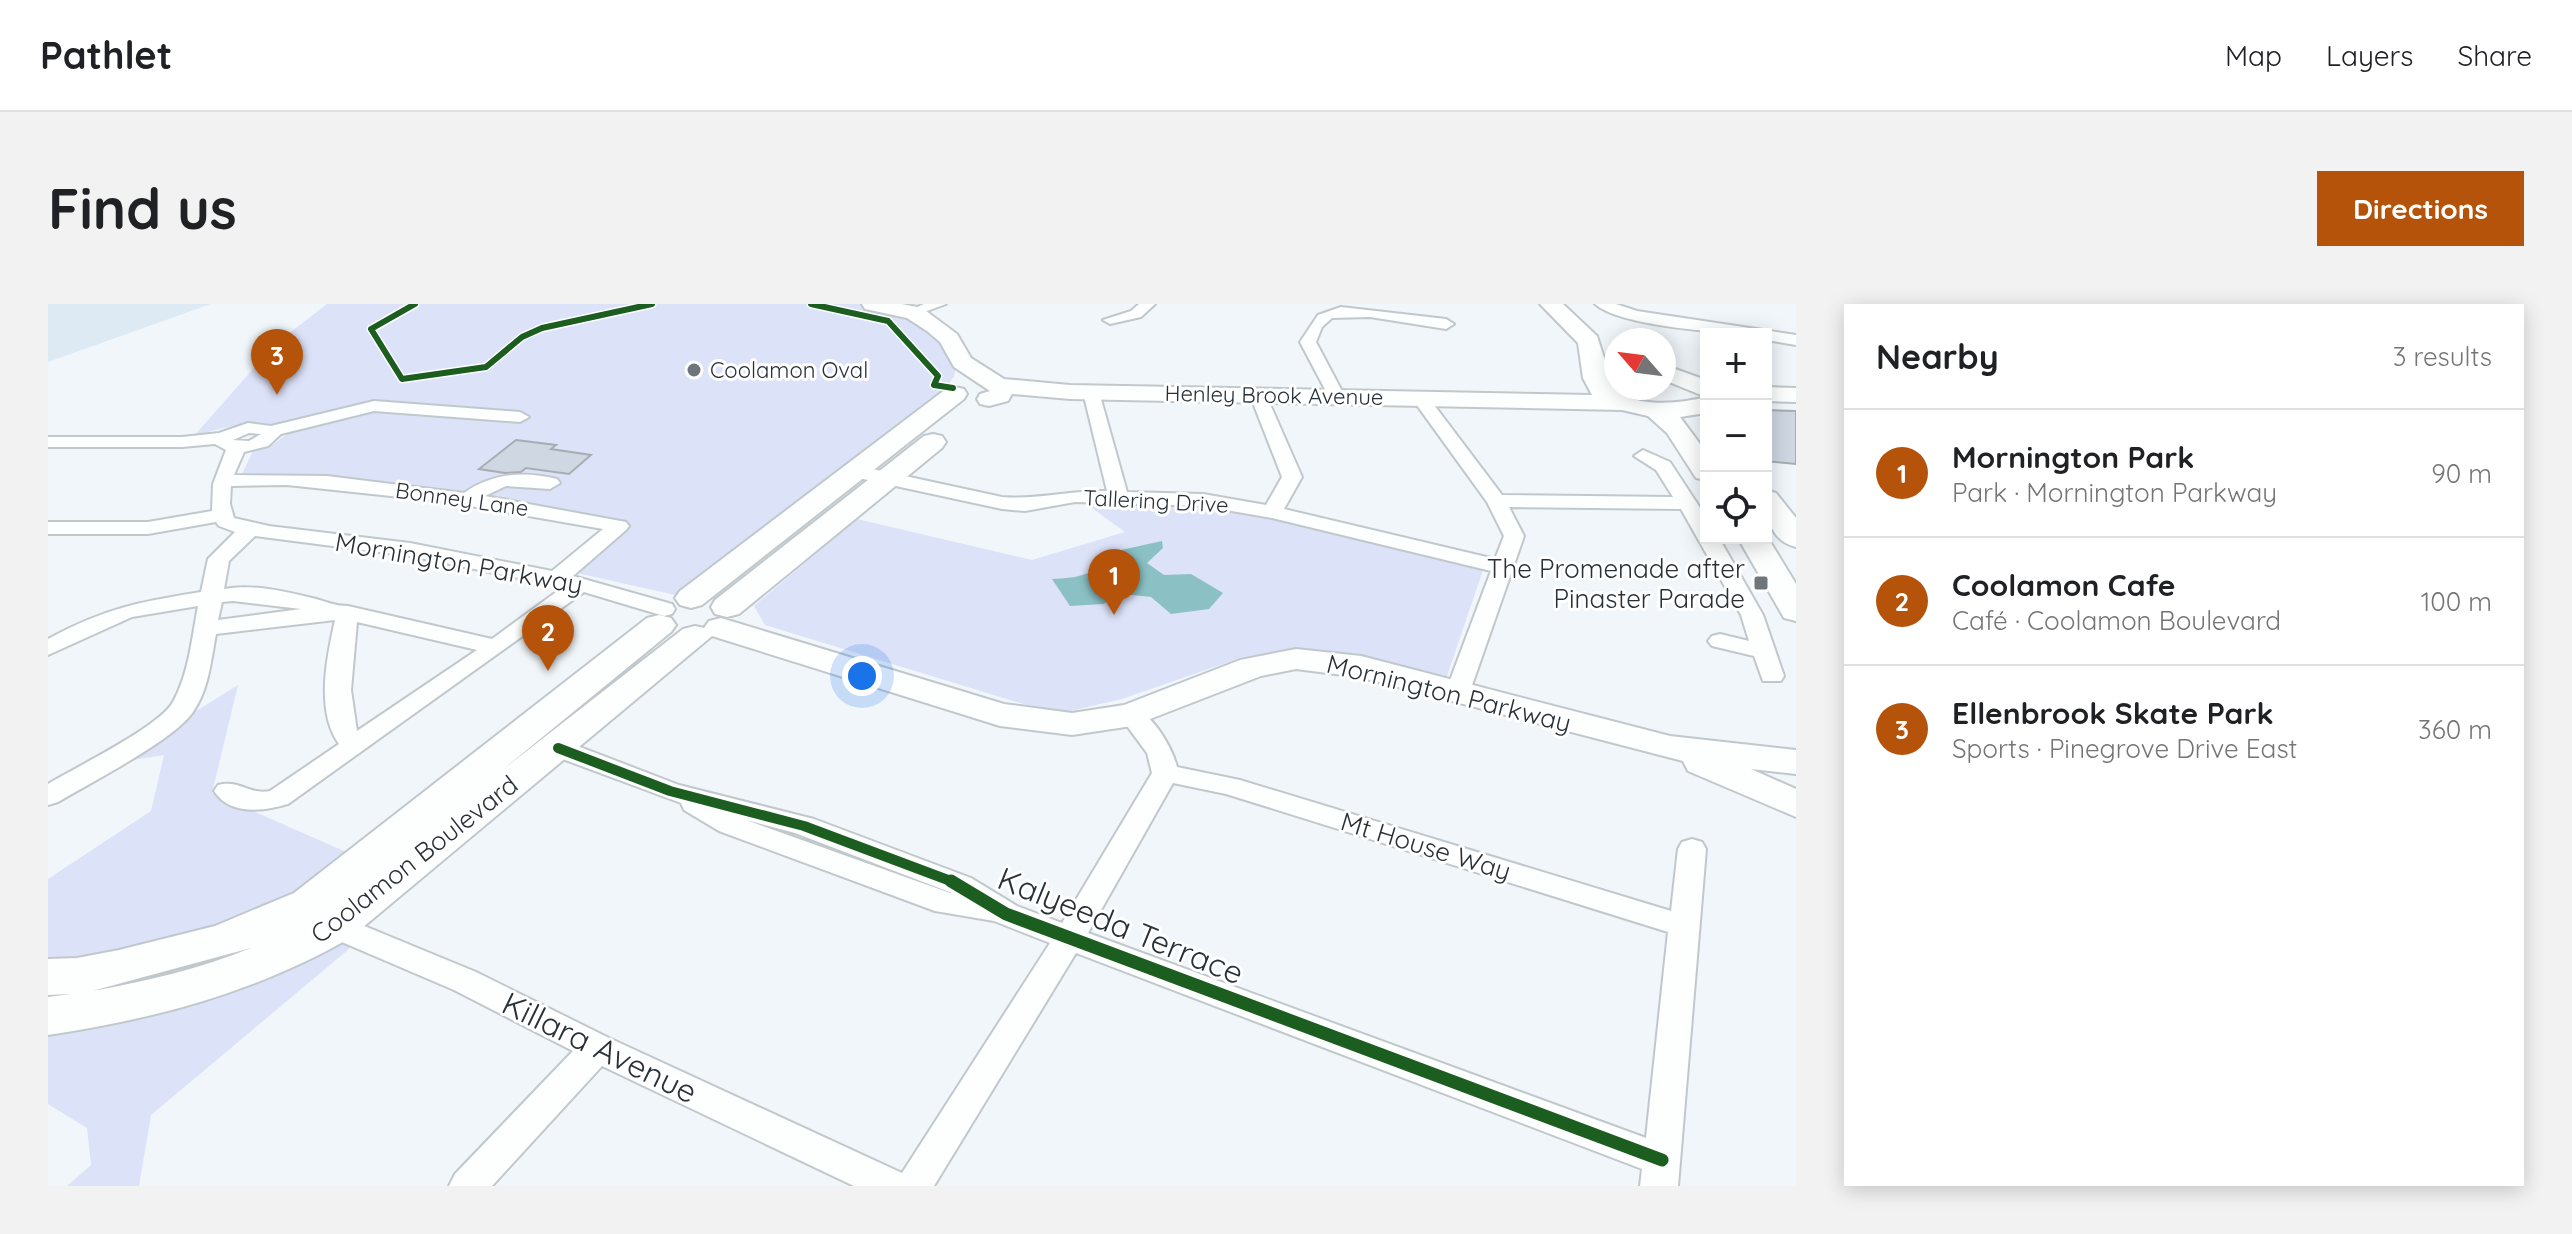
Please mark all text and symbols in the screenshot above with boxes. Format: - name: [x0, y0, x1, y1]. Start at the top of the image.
- text: Pathlet: [40, 31, 172, 79]
- text: Map: [2225, 38, 2282, 73]
- text: Layers: [2326, 38, 2413, 73]
- text: Share: [2457, 38, 2532, 73]
- button: Directions: [2317, 171, 2524, 246]
- text: Find us: [48, 173, 237, 243]
- north arrow: [1604, 328, 1676, 400]
- map controls: [1700, 328, 1772, 544]
- button: +: [1700, 328, 1772, 400]
- pin: 3: [251, 329, 303, 395]
- text: Nearby: [1876, 335, 1999, 378]
- text: 3 results: [2393, 340, 2492, 373]
- place label: Coolamon Oval: [710, 356, 868, 384]
- marker: Coolamon Oval: [685, 361, 703, 379]
- street label: Henley Brook Avenue: [1164, 379, 1384, 411]
- button: −: [1700, 400, 1772, 472]
- text: Mornington Park: [1952, 438, 2194, 476]
- text: 1: [1897, 457, 1907, 490]
- text: 90 m: [2431, 457, 2492, 490]
- button: locate: [1700, 472, 1772, 544]
- street label: Bonney Lane: [394, 476, 530, 522]
- text: Park · Mornington Parkway: [1952, 476, 2277, 509]
- street label: Tallering Drive: [1083, 483, 1229, 519]
- street label: Mornington Parkway: [333, 525, 585, 601]
- pin: 1: [1088, 549, 1140, 615]
- place label: The Promenade after Pinaster Parade: [1487, 552, 1745, 615]
- text: Coolamon Cafe: [1952, 566, 2175, 604]
- marker: The Promenade after Pinaster Parade: [1752, 574, 1770, 592]
- text: 2: [1895, 585, 1909, 618]
- text: 100 m: [2421, 585, 2492, 618]
- text: Café · Coolamon Boulevard: [1952, 604, 2281, 637]
- pin: 2: [522, 605, 574, 671]
- street label: Mornington Parkway: [1323, 647, 1575, 739]
- your location: [842, 656, 882, 696]
- text: Ellenbrook Skate Park: [1952, 694, 2274, 732]
- text: 3: [1895, 713, 1909, 746]
- text: 360 m: [2418, 713, 2492, 746]
- text: Sports · Pinegrove Drive East: [1952, 732, 2297, 765]
- street label: Coolamon Boulevard: [304, 768, 524, 950]
- street label: Mt House Way: [1337, 804, 1515, 888]
- street label: Kalyeeda Terrace: [992, 857, 1250, 993]
- street label: Killara Avenue: [496, 983, 704, 1111]

